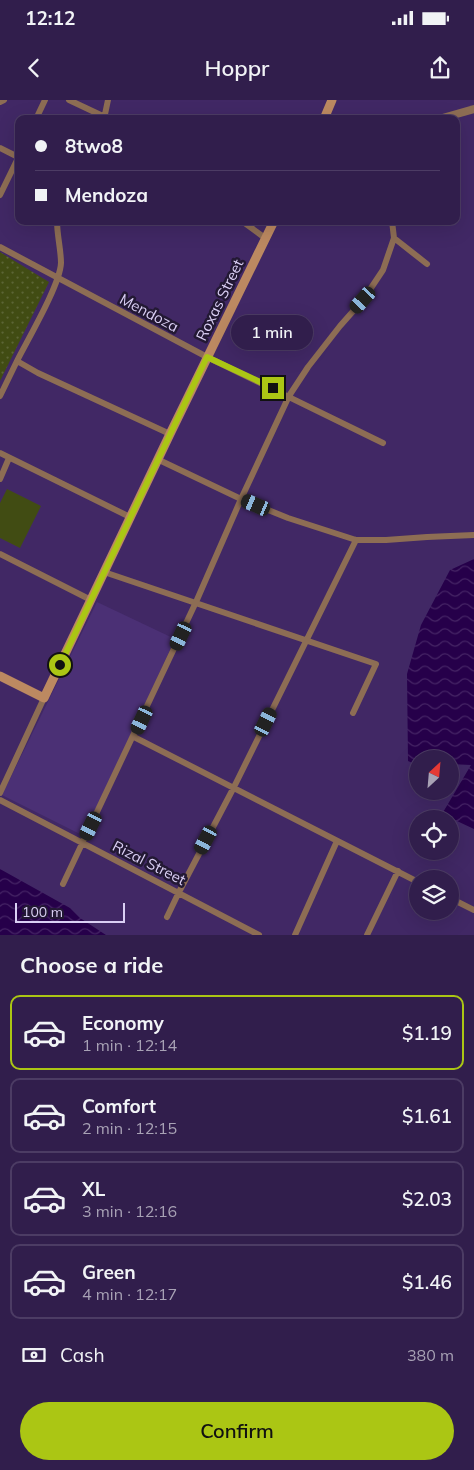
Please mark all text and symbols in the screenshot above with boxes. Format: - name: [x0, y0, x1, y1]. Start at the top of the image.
- text: 12:12: [25, 6, 75, 30]
- icon: back: [20, 54, 48, 82]
- text: Hoppr: [205, 54, 269, 82]
- icon: share: [426, 54, 454, 82]
- text: 8two8: [65, 134, 123, 158]
- text: Mendoza: [65, 183, 148, 207]
- street label: Roxas Street: [192, 256, 247, 344]
- car: [347, 284, 378, 316]
- street label: Mendoza: [117, 289, 182, 336]
- callout: 1 min: [232, 316, 314, 350]
- text: 1 min: [251, 322, 293, 342]
- route end: [262, 377, 284, 399]
- car: [239, 492, 272, 518]
- car: [167, 619, 194, 653]
- route start: [49, 654, 71, 676]
- car: [128, 703, 155, 737]
- car: [252, 705, 279, 739]
- north arrow: [409, 750, 459, 800]
- map controls: [409, 750, 459, 920]
- car: [77, 809, 104, 843]
- button: locate: [409, 810, 459, 860]
- car: [192, 823, 219, 857]
- street label: Rizal Street: [109, 836, 189, 889]
- button: layers: [409, 870, 459, 920]
- scale bar: [15, 900, 125, 923]
- text: 100 m: [22, 903, 63, 921]
- text: Choose a ride: [20, 951, 163, 979]
- icon: car: [22, 1010, 67, 1055]
- text: Economy: [82, 1011, 164, 1035]
- text: $1.19: [402, 1021, 452, 1045]
- text: 1 min · 12:14: [82, 1035, 177, 1055]
- icon: car: [22, 1093, 67, 1138]
- text: Comfort: [82, 1094, 156, 1118]
- text: $1.61: [402, 1104, 452, 1128]
- text: 2 min · 12:15: [82, 1118, 177, 1138]
- icon: car: [22, 1176, 67, 1221]
- text: XL: [82, 1177, 105, 1201]
- text: $2.03: [402, 1187, 452, 1211]
- text: 3 min · 12:16: [82, 1201, 177, 1221]
- icon: car: [22, 1259, 67, 1304]
- text: Green: [82, 1260, 136, 1284]
- text: $1.46: [402, 1270, 452, 1294]
- text: 4 min · 12:17: [82, 1284, 177, 1304]
- icon: cash: [20, 1341, 48, 1369]
- text: Cash: [60, 1343, 105, 1367]
- text: 380 m: [407, 1345, 454, 1365]
- button: Confirm: [20, 1402, 454, 1460]

